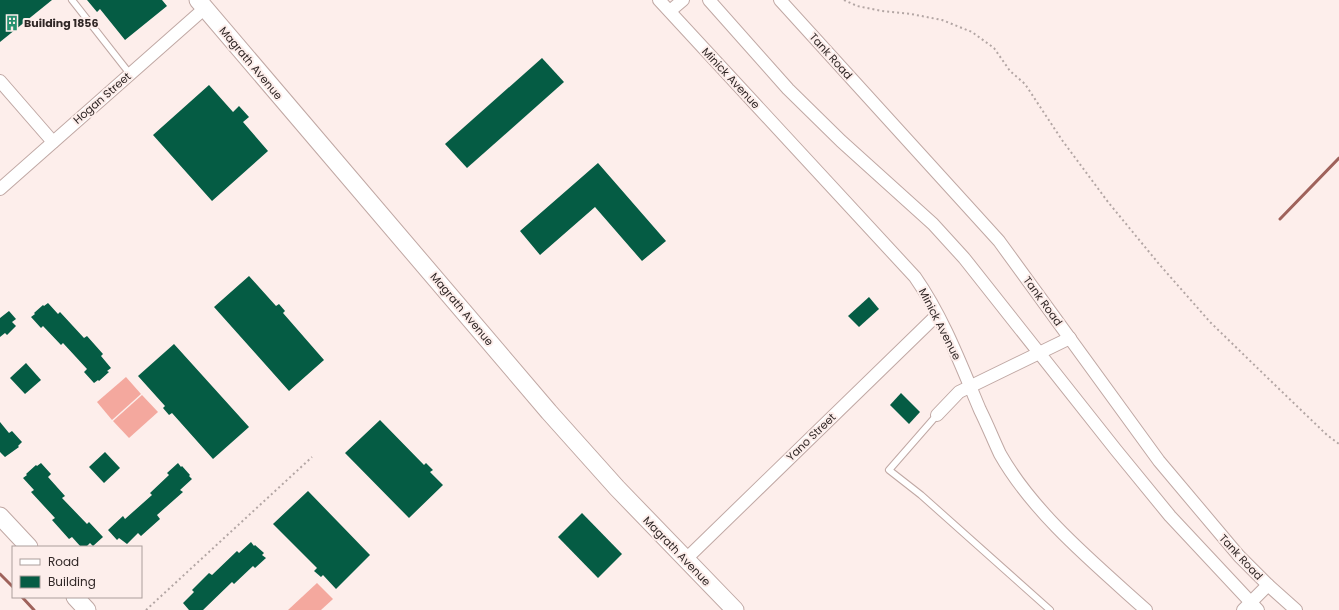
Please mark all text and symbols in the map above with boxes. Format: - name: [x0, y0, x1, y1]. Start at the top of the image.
- building icon: Building 1856: [3, 14, 21, 32]
- place label: Building 1856: [24, 15, 99, 31]
- street label: Magrath Avenue: [216, 23, 287, 103]
- street label: Tank Road: [806, 29, 856, 83]
- street label: Minick Avenue: [698, 44, 764, 112]
- street label: Hogan Street: [70, 68, 134, 128]
- street label: Magrath Avenue: [427, 269, 498, 349]
- street label: Tank Road: [1020, 273, 1066, 329]
- street label: Minick Avenue: [915, 285, 965, 363]
- street label: Yano Street: [783, 409, 839, 465]
- street label: Magrath Avenue: [640, 513, 715, 589]
- street label: Tank Road: [1215, 530, 1267, 584]
- legend: [12, 546, 142, 598]
- text: Road: [48, 553, 79, 570]
- text: Building: [48, 573, 96, 590]

